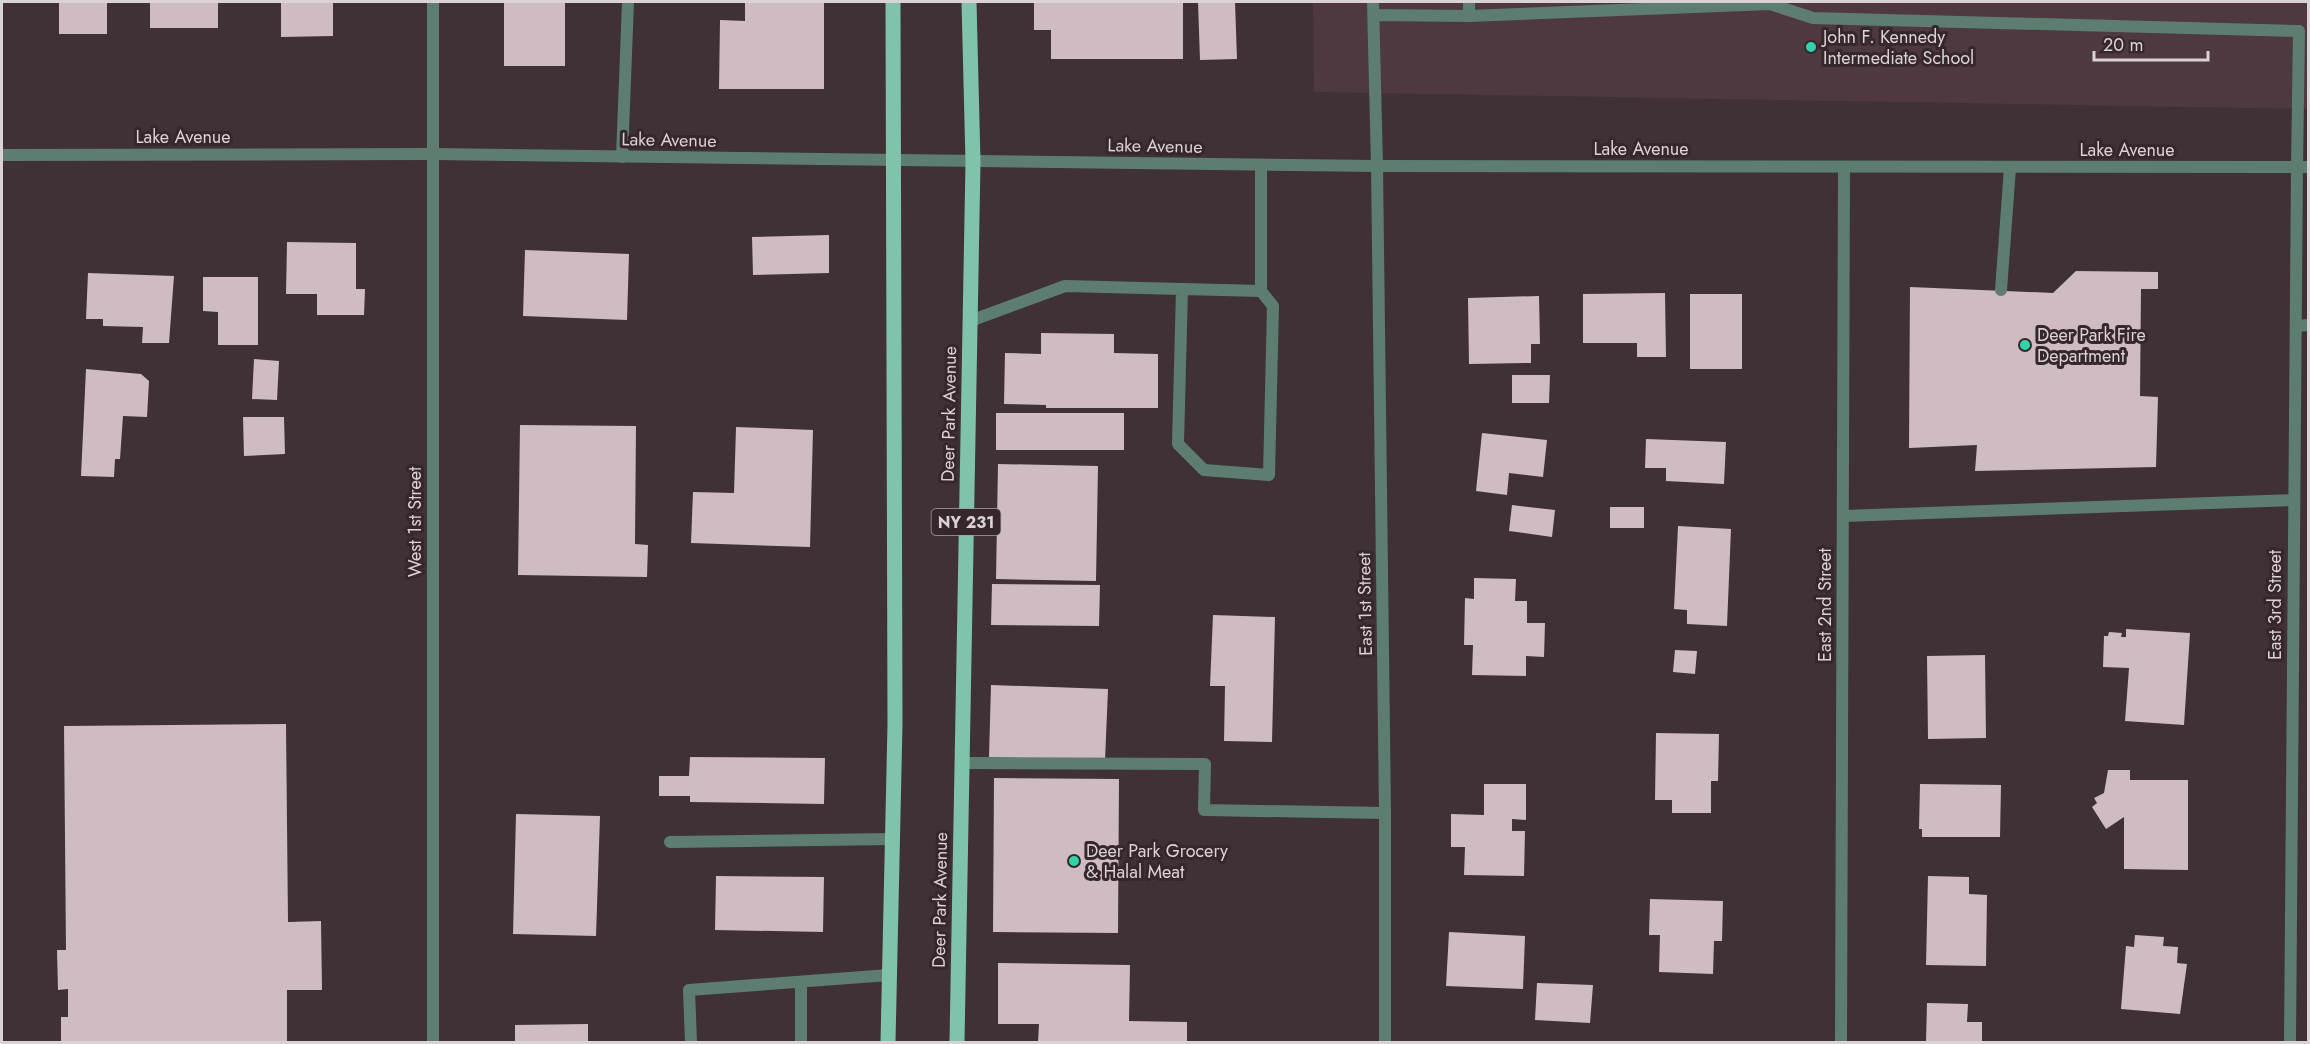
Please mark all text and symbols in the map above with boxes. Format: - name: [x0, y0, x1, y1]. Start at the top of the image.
- place label: John F. Kennedy Intermediate School: [1821, 24, 1974, 71]
- scale bar: [2094, 24, 2208, 62]
- text: 20 m: [2103, 32, 2143, 58]
- marker: John F. Kennedy Intermediate School: [1804, 40, 1818, 54]
- street label: Lake Avenue: [135, 124, 231, 150]
- street label: Lake Avenue: [621, 126, 717, 154]
- street label: Lake Avenue: [1107, 132, 1203, 160]
- street label: Lake Avenue: [1593, 136, 1689, 162]
- street label: Lake Avenue: [2079, 137, 2175, 163]
- place label: Deer Park Fire Department: [2037, 322, 2146, 369]
- marker: Deer Park Fire Department: [2018, 338, 2032, 352]
- street label: Deer Park Avenue: [935, 346, 963, 482]
- street label: West 1st Street: [402, 466, 428, 577]
- road number: NY 231: [932, 509, 1000, 535]
- street label: East 2nd Street: [1812, 547, 1838, 662]
- street label: East 3rd Street: [2262, 549, 2288, 660]
- street label: East 1st Street: [1351, 551, 1379, 656]
- street label: Deer Park Avenue: [926, 832, 954, 968]
- place label: Deer Park Grocery & Halal Meat: [1086, 838, 1228, 885]
- marker: Deer Park Grocery & Halal Meat: [1067, 854, 1081, 868]

